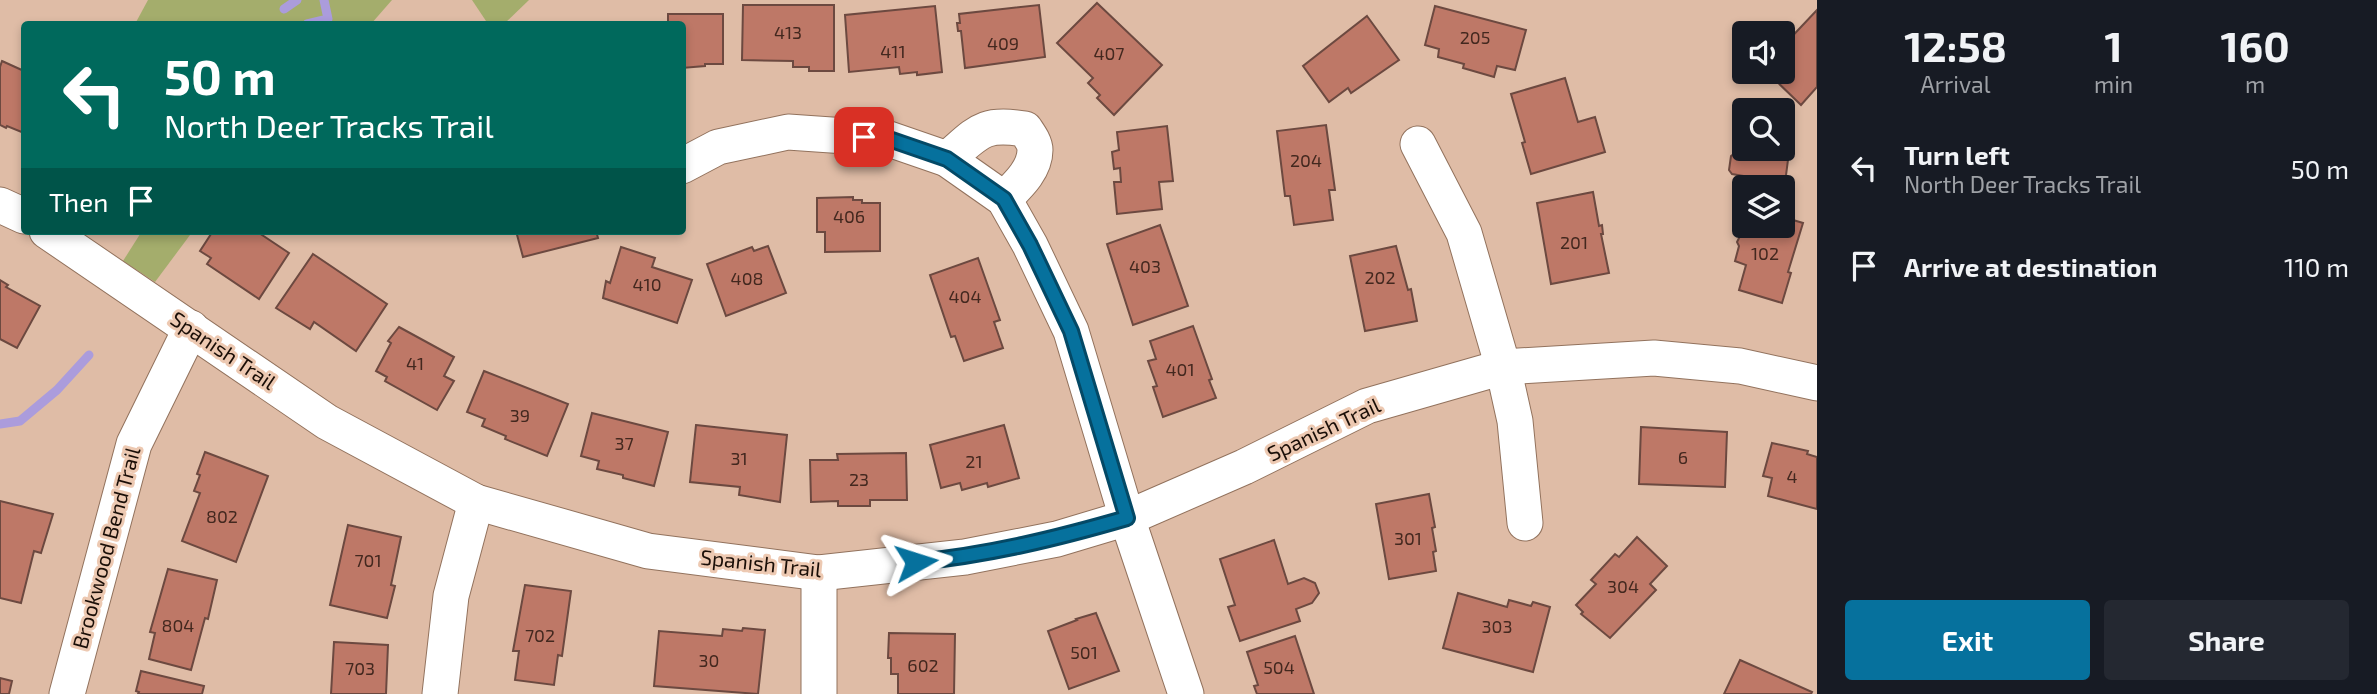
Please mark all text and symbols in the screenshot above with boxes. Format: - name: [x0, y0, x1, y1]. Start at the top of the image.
- text: 12:58: [1904, 20, 2007, 70]
- text: 1: [2105, 20, 2123, 70]
- text: 160: [2220, 20, 2290, 70]
- house number: 413: [774, 21, 802, 43]
- map controls: [1732, 21, 1795, 238]
- button: sound: [1732, 21, 1795, 84]
- house number: 205: [1460, 26, 1490, 48]
- house number: 409: [987, 32, 1019, 54]
- house number: 411: [880, 40, 906, 62]
- house number: 407: [1093, 42, 1125, 64]
- text: 50 m: [164, 46, 276, 105]
- icon: left: [49, 49, 140, 140]
- text: Arrival: [1921, 70, 1991, 98]
- text: min: [2094, 70, 2133, 98]
- text: m: [2245, 70, 2265, 98]
- button: search: [1732, 98, 1795, 161]
- text: North Deer Tracks Trail: [164, 106, 494, 144]
- pin: [834, 107, 894, 167]
- icon: arrive: [845, 118, 883, 156]
- text: Turn left: [1904, 139, 2010, 170]
- house number: 204: [1290, 149, 1322, 171]
- icon: left: [1845, 149, 1883, 187]
- text: 50 m: [2291, 153, 2349, 184]
- text: North Deer Tracks Trail: [1904, 170, 2141, 198]
- button: layers: [1732, 175, 1795, 238]
- icon: arrive: [122, 182, 160, 220]
- text: Then: [49, 186, 108, 217]
- house number: 406: [833, 205, 865, 227]
- house number: 201: [1560, 231, 1588, 253]
- house number: 102: [1751, 242, 1779, 264]
- icon: arrive: [1845, 247, 1883, 285]
- text: Arrive at destination: [1904, 251, 2157, 282]
- text: 110 m: [2284, 251, 2349, 282]
- house number: 403: [1129, 255, 1161, 277]
- house number: 202: [1364, 266, 1396, 288]
- house number: 408: [731, 267, 763, 289]
- house number: 410: [632, 273, 662, 295]
- house number: 404: [949, 285, 982, 307]
- street label: Spanish Trail: [166, 305, 282, 395]
- house number: 41: [406, 352, 424, 374]
- house number: 401: [1165, 358, 1195, 380]
- street label: Spanish Trail: [1263, 391, 1384, 466]
- house number: 39: [510, 404, 530, 426]
- house number: 37: [614, 432, 634, 454]
- street label: Brookwood Bend Trail: [67, 443, 145, 651]
- house number: 6: [1678, 446, 1688, 468]
- house number: 31: [730, 447, 748, 469]
- house number: 21: [965, 450, 983, 472]
- house number: 4: [1786, 465, 1798, 487]
- house number: 23: [849, 468, 869, 490]
- house number: 802: [206, 505, 238, 527]
- position arrow: [879, 525, 953, 599]
- house number: 301: [1394, 527, 1422, 549]
- street label: Spanish Trail: [699, 544, 824, 581]
- house number: 701: [354, 549, 382, 571]
- house number: 304: [1607, 575, 1639, 597]
- button: Exit: [1845, 600, 2090, 680]
- button: Share: [2104, 600, 2349, 680]
- house number: 804: [162, 614, 194, 636]
- house number: 303: [1482, 615, 1512, 637]
- house number: 702: [525, 624, 555, 646]
- house number: 501: [1070, 641, 1098, 663]
- house number: 30: [699, 649, 719, 671]
- house number: 602: [907, 654, 939, 676]
- house number: 504: [1263, 656, 1295, 678]
- house number: 703: [345, 657, 375, 679]

